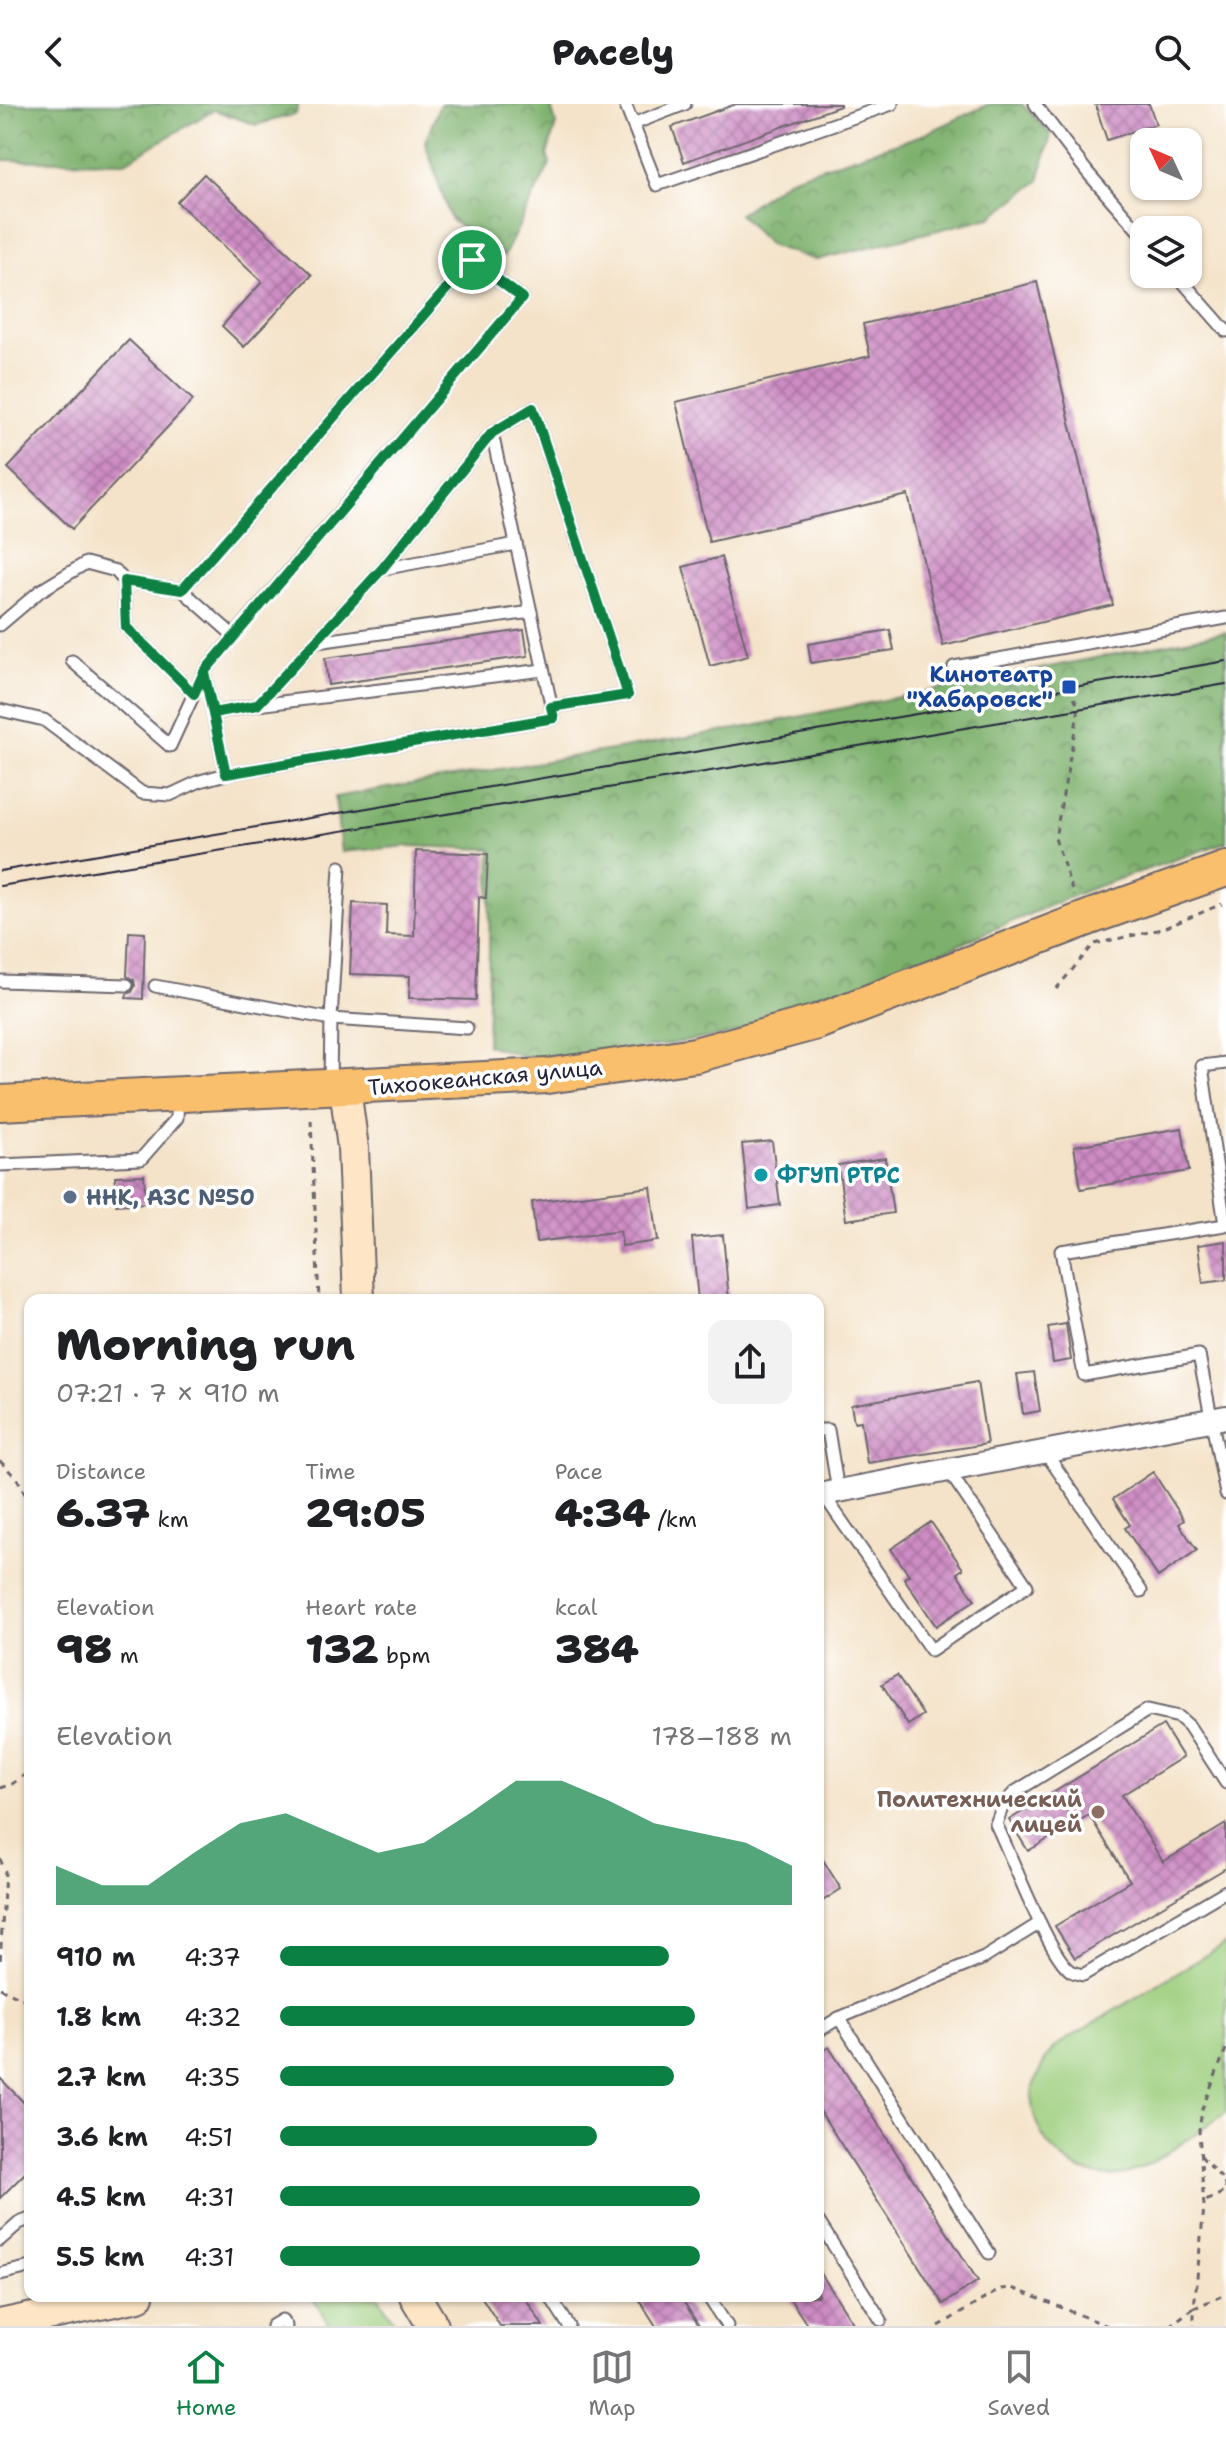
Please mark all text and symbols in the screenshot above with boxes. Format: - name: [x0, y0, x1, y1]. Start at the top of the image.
- text: Pacely: [552, 28, 674, 77]
- icon: back: [32, 30, 76, 74]
- icon: search: [1150, 30, 1194, 74]
- north arrow: [1130, 128, 1202, 200]
- map controls: [1130, 128, 1202, 288]
- button: layers: [1130, 216, 1202, 288]
- pin: [438, 226, 506, 294]
- icon: arrive: [450, 238, 494, 282]
- place label: Кинотеатр "Хабаровск": [906, 660, 1053, 714]
- marker: Кинотеатр "Хабаровск": [1060, 678, 1078, 696]
- street label: Тихоокеанская улица: [367, 1053, 604, 1102]
- place label: ФГУП РТРС: [777, 1161, 900, 1190]
- marker: ФГУП РТРС: [752, 1166, 770, 1184]
- place label: ННК, АЗС №50: [86, 1183, 255, 1212]
- marker: ННК, АЗС №50: [61, 1188, 79, 1206]
- text: Morning run: [56, 1315, 355, 1374]
- button: share: [708, 1320, 792, 1404]
- text: 07:21 · 7 × 910 m: [56, 1375, 280, 1410]
- text: Distance: [56, 1457, 146, 1486]
- text: Time: [305, 1457, 356, 1486]
- text: Pace: [555, 1457, 603, 1486]
- text: 6.37: [56, 1486, 150, 1540]
- text: 29:05: [305, 1486, 426, 1540]
- text: 4:34: [555, 1486, 650, 1540]
- text: km: [150, 1505, 189, 1534]
- text: /km: [650, 1505, 697, 1534]
- text: Elevation: [56, 1593, 154, 1622]
- text: Heart rate: [305, 1593, 417, 1622]
- text: kcal: [555, 1593, 597, 1622]
- text: 98: [56, 1622, 112, 1676]
- text: 132: [305, 1622, 379, 1676]
- text: 384: [555, 1622, 639, 1676]
- text: m: [112, 1641, 139, 1670]
- text: bpm: [379, 1641, 430, 1670]
- text: Elevation: [56, 1718, 172, 1753]
- text: 178–188 m: [651, 1718, 792, 1753]
- place label: Политехнический лицей: [877, 1785, 1082, 1839]
- marker: Политехнический лицей: [1089, 1803, 1107, 1821]
- text: 910 m: [56, 1939, 135, 1974]
- text: 4:37: [184, 1939, 241, 1974]
- text: 1.8 km: [56, 1999, 141, 2034]
- text: 4:32: [184, 1999, 242, 2034]
- text: 2.7 km: [56, 2059, 146, 2094]
- text: 4:35: [184, 2059, 240, 2094]
- text: 3.6 km: [56, 2119, 148, 2154]
- text: 4:51: [184, 2119, 233, 2154]
- text: 4.5 km: [56, 2179, 146, 2214]
- text: 4:31: [184, 2179, 235, 2214]
- text: 5.5 km: [56, 2239, 144, 2274]
- text: 4:31: [184, 2239, 235, 2274]
- tab: Home: [176, 2345, 236, 2422]
- tab: Map: [588, 2345, 636, 2422]
- tab: Saved: [988, 2345, 1050, 2422]

